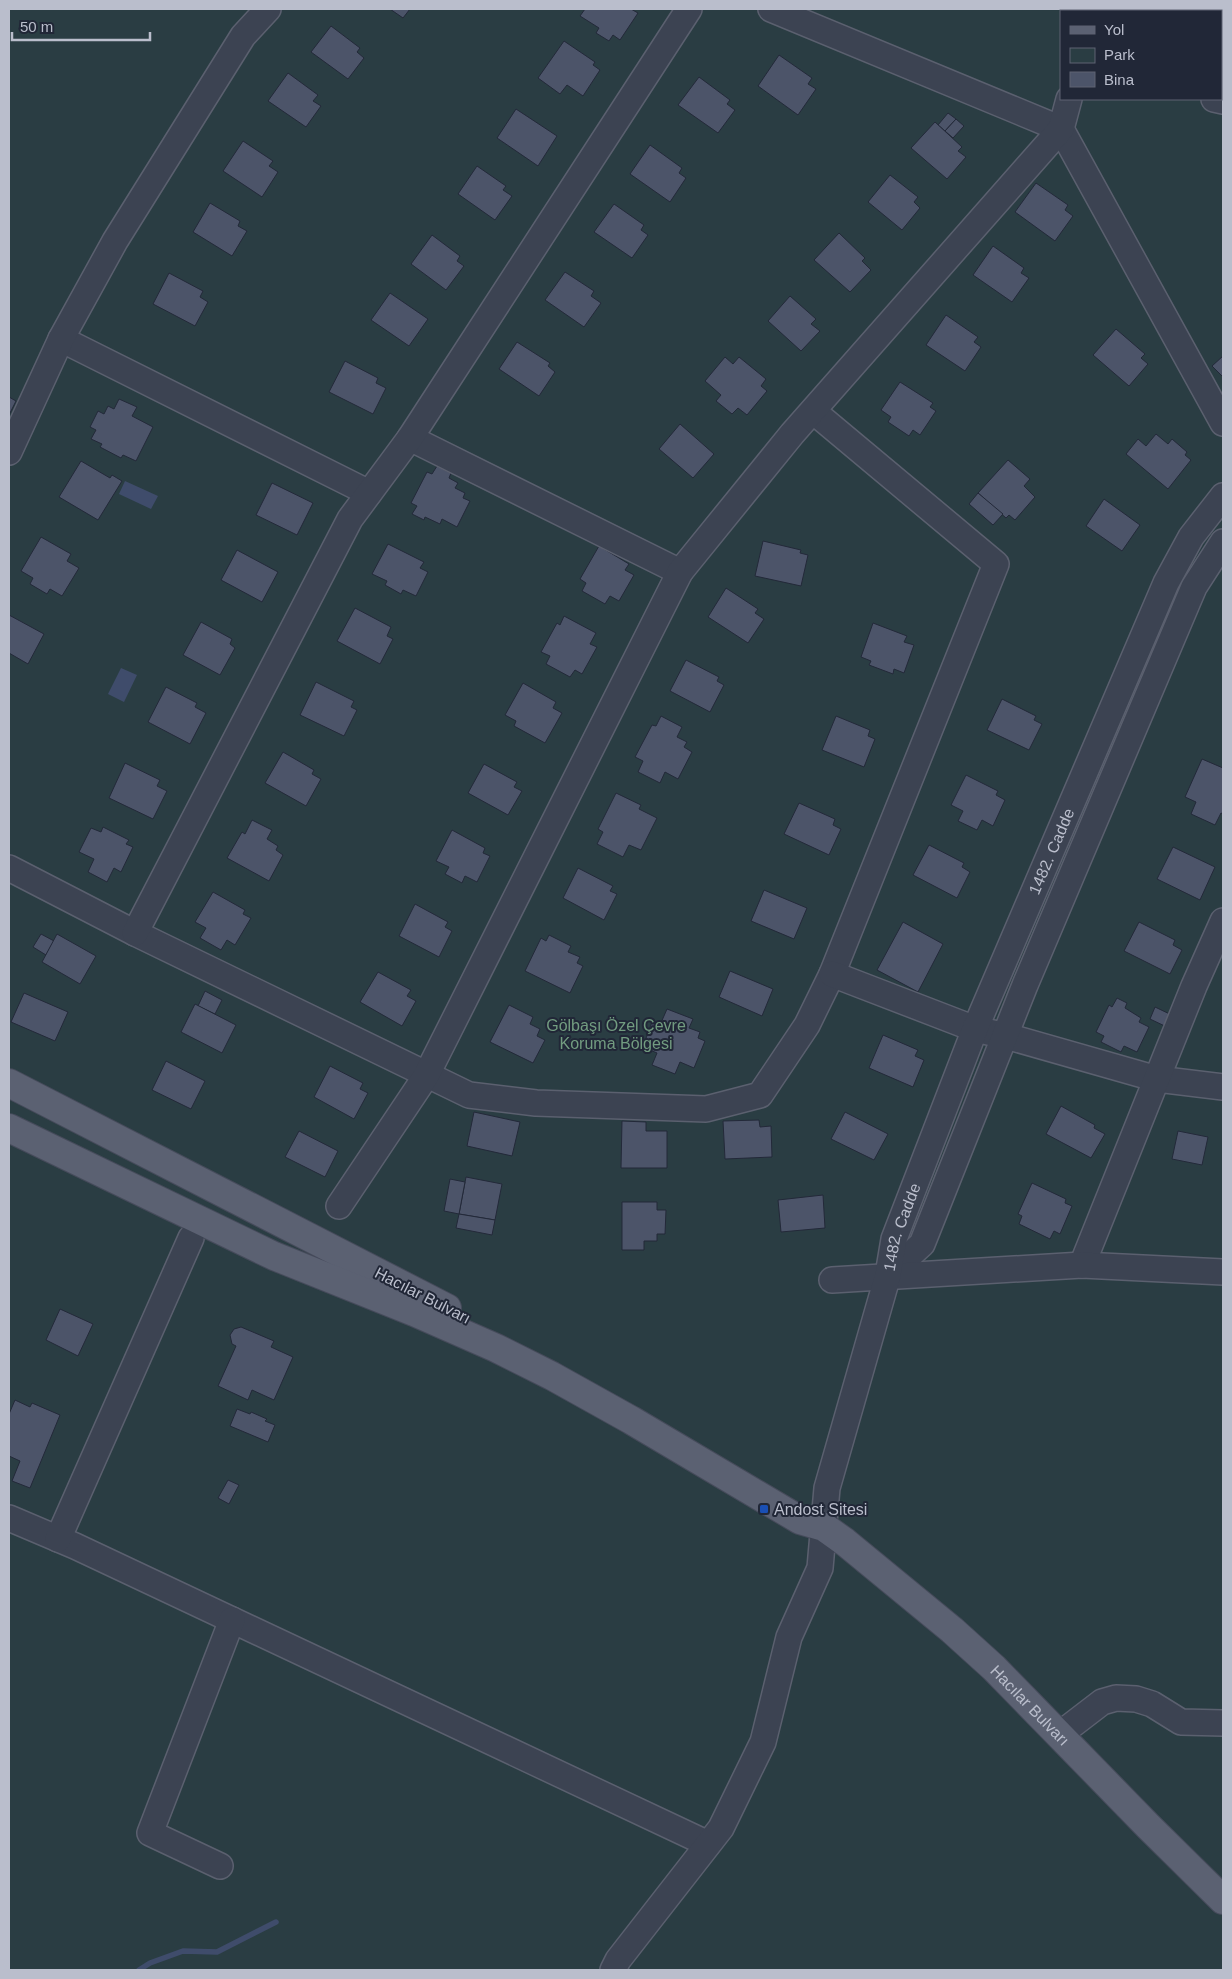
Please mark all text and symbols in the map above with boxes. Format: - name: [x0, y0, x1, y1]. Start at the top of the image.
- scale bar: [12, 10, 150, 42]
- legend: [1060, 10, 1222, 100]
- text: 50 m: [20, 18, 53, 35]
- text: Yol: [1104, 21, 1124, 38]
- text: Park: [1104, 46, 1135, 63]
- text: Bina: [1104, 71, 1135, 88]
- street label: 1482. Cadde: [1026, 806, 1078, 897]
- park label: Gölbaşı Özel Çevre Koruma Bölgesi: [546, 1017, 686, 1052]
- street label: 1482. Cadde: [881, 1181, 924, 1272]
- street label: Hacılar Bulvarı: [372, 1264, 473, 1327]
- place label: Andost Sitesi: [774, 1501, 867, 1518]
- marker: Andost Sitesi: [758, 1503, 770, 1515]
- street label: Hacılar Bulvarı: [987, 1662, 1073, 1749]

